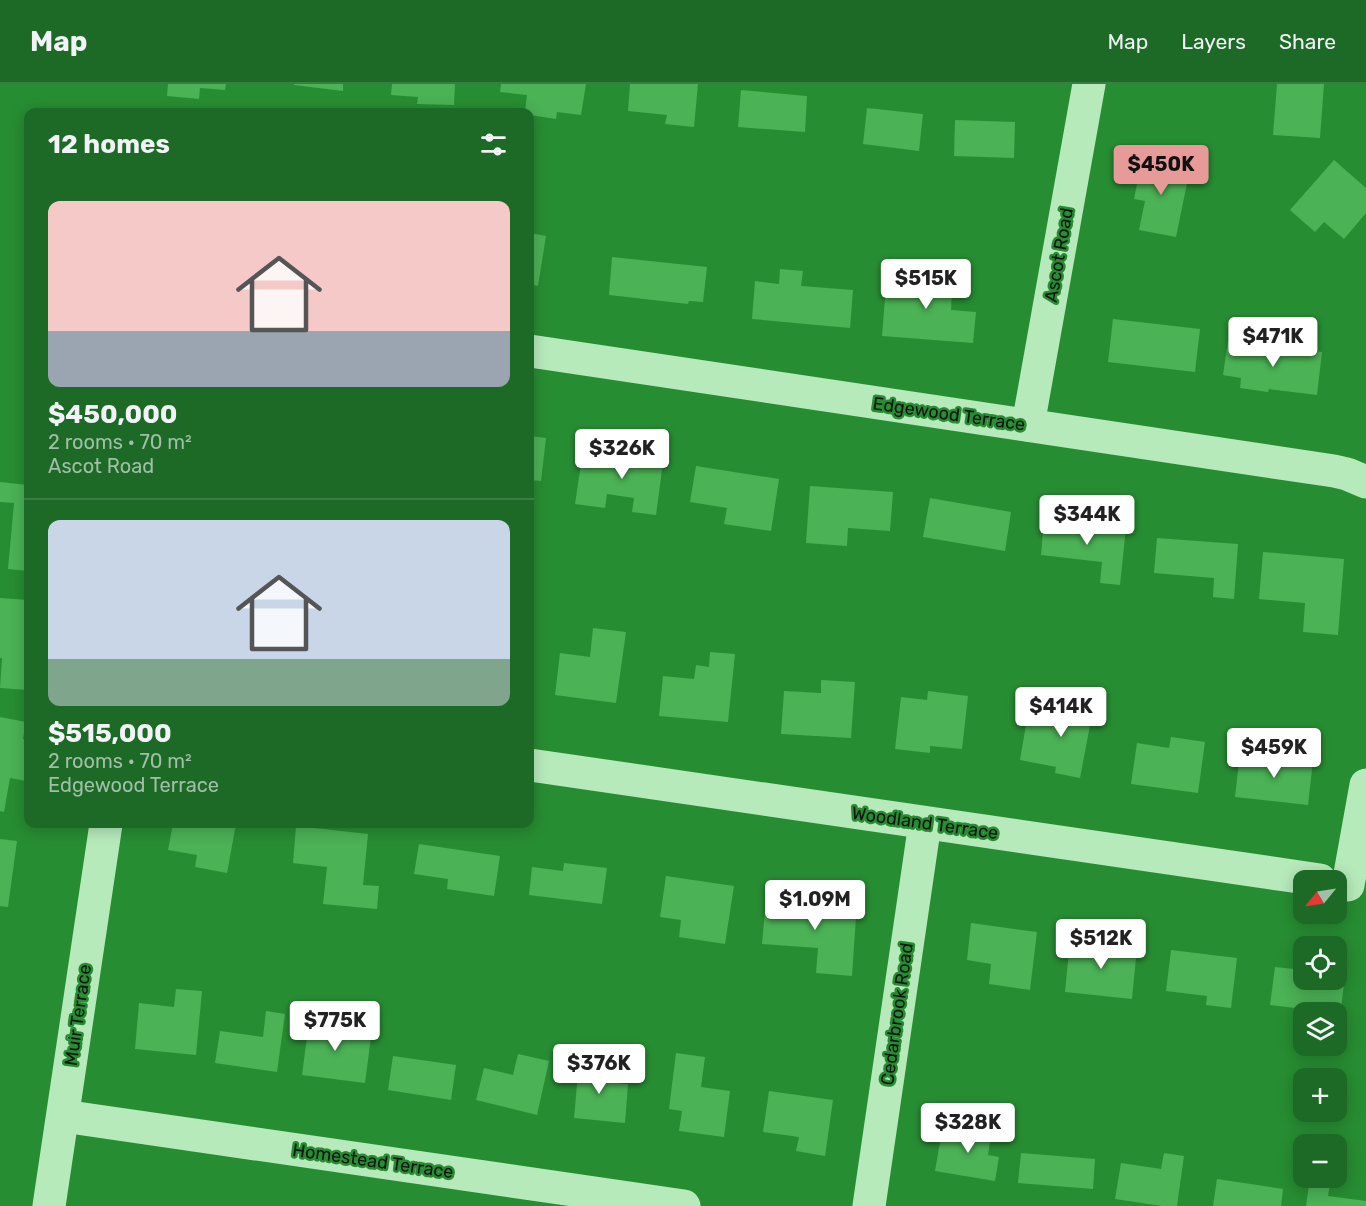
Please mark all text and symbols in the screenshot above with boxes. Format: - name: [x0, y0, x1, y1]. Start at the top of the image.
- text: Map: [30, 25, 87, 58]
- text: Map: [1107, 29, 1148, 54]
- text: Layers: [1181, 29, 1246, 54]
- text: Share: [1279, 29, 1336, 54]
- icon: filters: [477, 128, 510, 161]
- text: 12 homes: [48, 129, 170, 160]
- pin: $450K: [1119, 145, 1203, 196]
- text: $450K: [1128, 152, 1194, 176]
- street label: Ascot Road: [1040, 206, 1078, 304]
- icon: home: [225, 240, 333, 348]
- pin: $515K: [884, 259, 968, 310]
- text: $515K: [895, 266, 957, 290]
- pin: $471K: [1231, 317, 1315, 368]
- text: $471K: [1242, 324, 1304, 348]
- street label: Edgewood Terrace: [871, 392, 1027, 436]
- text: $450,000: [48, 399, 178, 430]
- pin: $326K: [580, 429, 664, 480]
- text: 2 rooms · 70 m²: [48, 430, 192, 454]
- text: $326K: [589, 436, 655, 460]
- text: Ascot Road: [48, 454, 154, 478]
- pin: $344K: [1045, 495, 1129, 546]
- text: $344K: [1053, 502, 1121, 526]
- icon: home: [225, 559, 333, 667]
- pin: $414K: [1019, 687, 1103, 738]
- text: $414K: [1029, 694, 1093, 718]
- text: $515,000: [48, 718, 172, 749]
- pin: $459K: [1232, 728, 1316, 779]
- text: $459K: [1241, 735, 1307, 759]
- text: 2 rooms · 70 m²: [48, 749, 192, 773]
- text: Edgewood Terrace: [48, 773, 219, 797]
- street label: Woodland Terrace: [850, 802, 1000, 844]
- north arrow: [1293, 870, 1347, 924]
- map controls: [1293, 870, 1347, 1188]
- pin: $1.09M: [766, 880, 864, 931]
- text: $1.09M: [779, 887, 851, 911]
- pin: $512K: [1059, 919, 1143, 970]
- text: $512K: [1070, 926, 1132, 950]
- button: locate: [1293, 936, 1347, 990]
- street label: Cedarbrook Road: [876, 941, 918, 1087]
- street label: Muir Terrace: [60, 963, 96, 1067]
- pin: $775K: [293, 1001, 377, 1052]
- button: layers: [1293, 1002, 1347, 1056]
- text: $775K: [304, 1008, 366, 1032]
- pin: $376K: [557, 1044, 641, 1095]
- text: $376K: [567, 1051, 631, 1075]
- button: +: [1293, 1068, 1347, 1122]
- pin: $328K: [926, 1103, 1010, 1154]
- text: $328K: [935, 1110, 1001, 1134]
- button: −: [1293, 1134, 1347, 1188]
- street label: Homestead Terrace: [291, 1139, 455, 1183]

